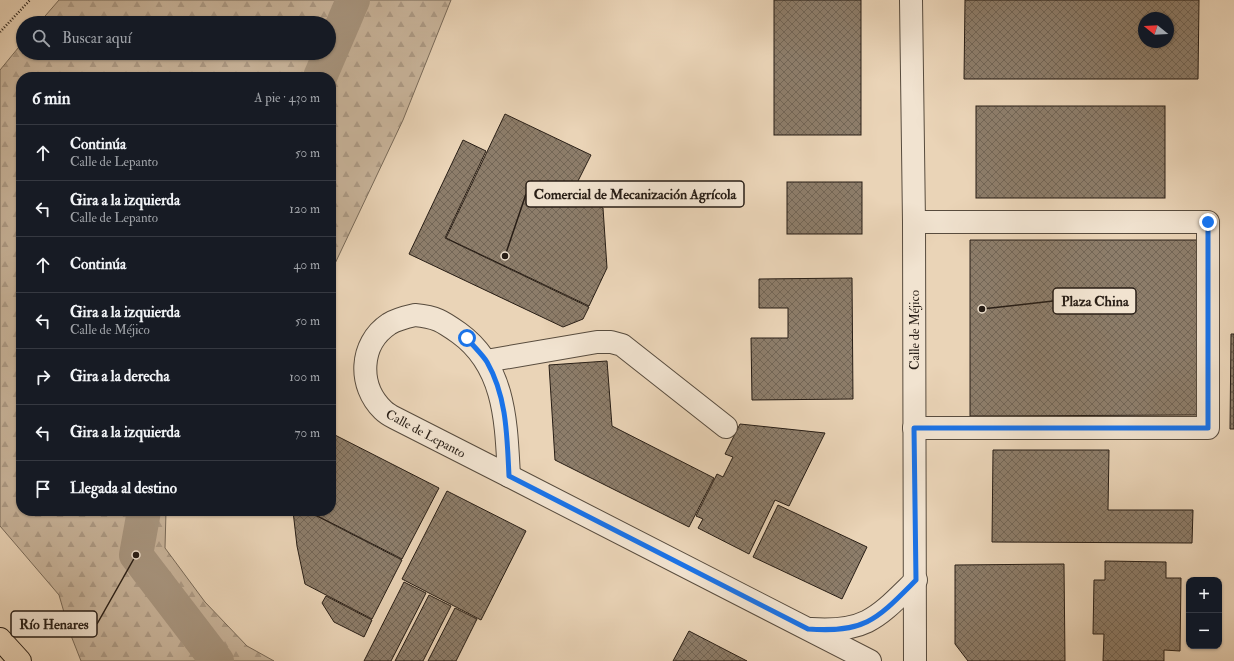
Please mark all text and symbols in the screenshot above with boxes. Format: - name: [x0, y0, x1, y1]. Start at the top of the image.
- north arrow: [1138, 12, 1174, 48]
- search box: [16, 16, 336, 60]
- icon: search: [30, 27, 52, 49]
- text: Buscar aquí: [62, 29, 131, 48]
- text: 6 min: [32, 88, 71, 109]
- text: A pie · 430 m: [254, 90, 320, 106]
- text: Continúa: [70, 135, 126, 154]
- icon: ahead: [32, 142, 54, 164]
- text: 50 m: [295, 145, 320, 161]
- text: Calle de Lepanto: [70, 154, 158, 170]
- callout: Comercial de Mecanización Agrícola: [526, 181, 744, 207]
- text: Comercial de Mecanización Agrícola: [534, 186, 738, 204]
- text: Gira a la izquierda: [70, 191, 180, 210]
- icon: left: [32, 198, 54, 220]
- text: 120 m: [289, 201, 320, 217]
- text: Calle de Lepanto: [70, 210, 158, 226]
- route end: [1199, 213, 1217, 231]
- icon: ahead: [32, 254, 54, 276]
- text: Continúa: [70, 255, 126, 274]
- text: 40 m: [294, 257, 320, 273]
- callout: Plaza China: [1053, 288, 1136, 314]
- street label: Calle de Méjico: [907, 290, 923, 370]
- text: Plaza China: [1061, 293, 1130, 310]
- text: Gira a la izquierda: [70, 303, 180, 322]
- icon: left: [32, 310, 54, 332]
- text: 50 m: [295, 313, 320, 329]
- text: Calle de Méjico: [70, 322, 150, 338]
- route start: [458, 329, 476, 347]
- icon: right: [32, 366, 54, 388]
- text: Gira a la derecha: [70, 367, 170, 386]
- text: 100 m: [289, 369, 320, 385]
- street label: Calle de Lepanto: [382, 406, 468, 462]
- icon: left: [32, 422, 54, 444]
- text: Gira a la izquierda: [70, 423, 180, 442]
- text: 70 m: [295, 425, 320, 441]
- icon: arrive: [32, 478, 54, 500]
- text: Llegada al destino: [70, 479, 177, 498]
- map controls: [1186, 577, 1222, 649]
- button: +: [1186, 577, 1222, 613]
- callout: Río Henares: [11, 611, 97, 637]
- button: −: [1186, 613, 1222, 649]
- text: Río Henares: [19, 616, 89, 633]

